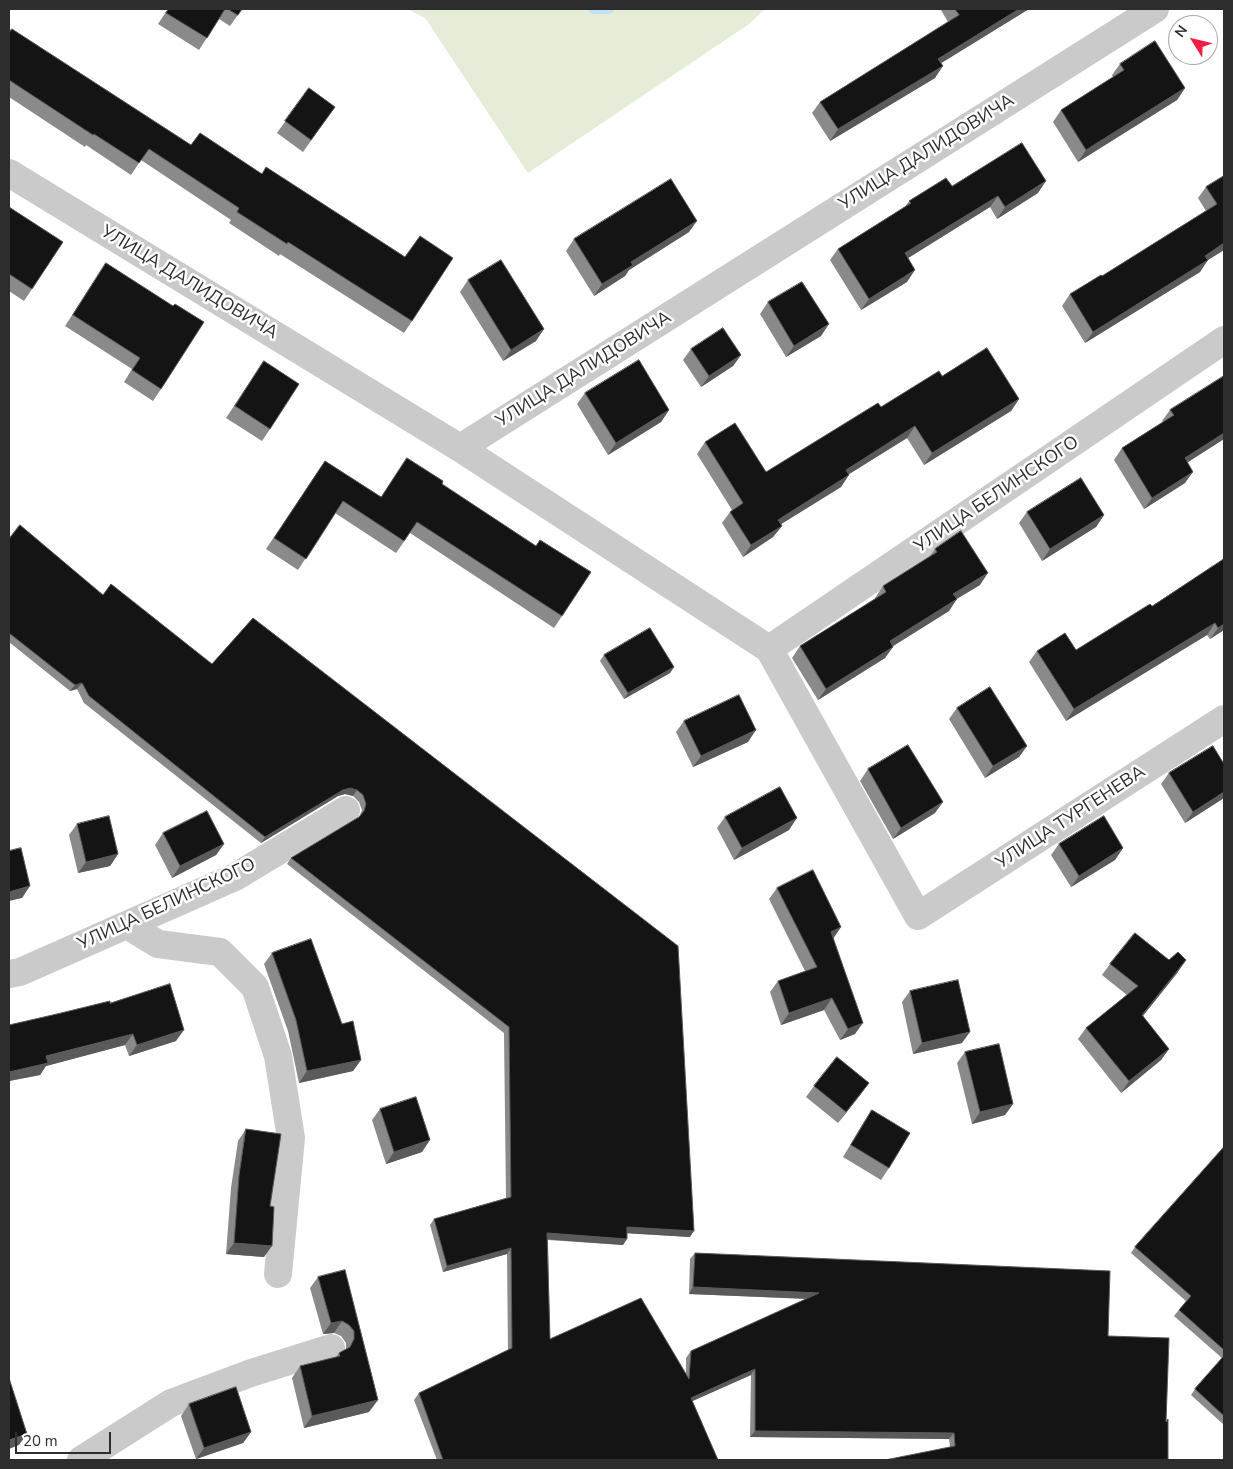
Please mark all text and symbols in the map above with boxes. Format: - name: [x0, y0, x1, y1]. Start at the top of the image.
- north arrow: [1168, 15, 1218, 65]
- text: N: [1170, 22, 1192, 41]
- street label: УЛИЦА ДАЛИДОВИЧА: [835, 90, 1019, 216]
- street label: УЛИЦА ДАЛИДОВИЧА: [97, 222, 281, 344]
- street label: УЛИЦА ДАЛИДОВИЧА: [492, 307, 676, 433]
- street label: УЛИЦА БЕЛИНСКОГО: [911, 432, 1083, 558]
- street label: УЛИЦА ТУРГЕНЕВА: [992, 762, 1150, 874]
- street label: УЛИЦА БЕЛИНСКОГО: [75, 854, 259, 956]
- scale bar: [18, 1422, 114, 1454]
- text: 20 m: [23, 1431, 58, 1451]

